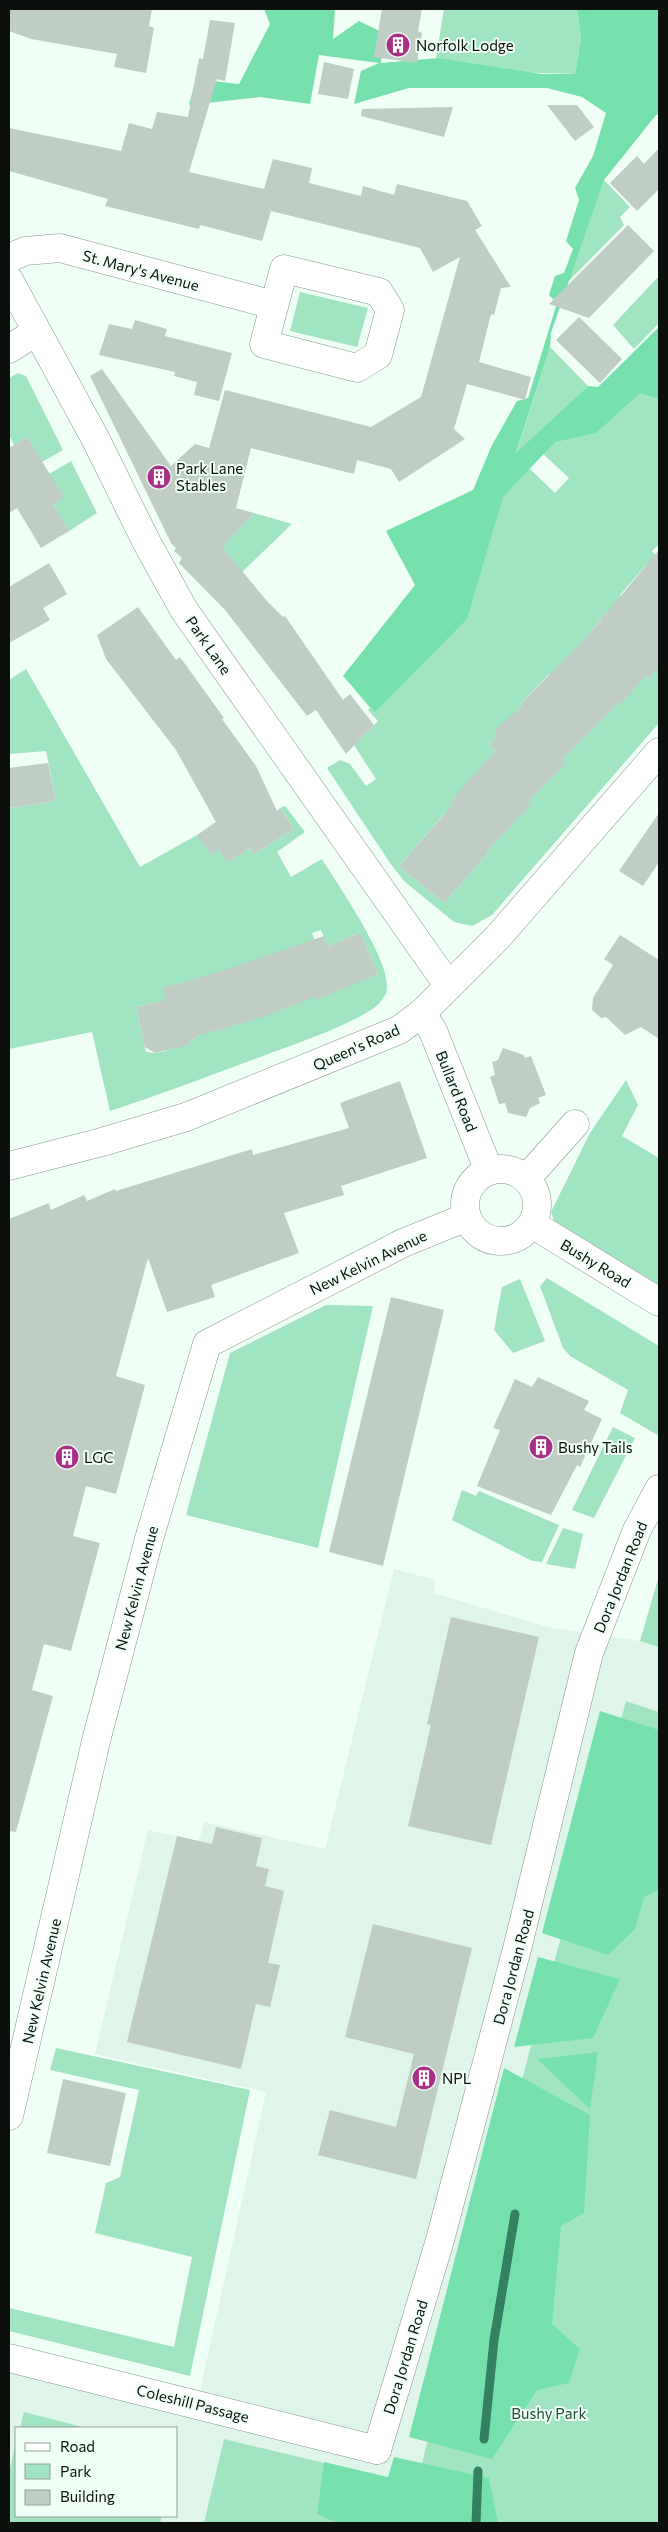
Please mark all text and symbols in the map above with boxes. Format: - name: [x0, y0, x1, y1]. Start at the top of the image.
- building icon: Norfolk Lodge: [385, 32, 411, 58]
- place label: Norfolk Lodge: [416, 36, 514, 54]
- street label: St. Mary's Avenue: [81, 246, 201, 294]
- place label: Park Lane Stables: [176, 459, 243, 494]
- building icon: Park Lane Stables: [146, 464, 172, 490]
- street label: Park Lane: [182, 612, 236, 678]
- street label: Queen's Road: [310, 1020, 402, 1074]
- street label: Bullard Road: [433, 1048, 481, 1134]
- street label: New Kelvin Avenue: [306, 1226, 430, 1298]
- street label: Bushy Road: [558, 1235, 634, 1291]
- building icon: Bushy Tails: [528, 1434, 554, 1460]
- place label: Bushy Tails: [558, 1438, 633, 1456]
- building icon: LGC: [54, 1444, 80, 1470]
- place label: LGC: [84, 1448, 114, 1466]
- street label: Dora Jordan Road: [589, 1519, 651, 1635]
- street label: New Kelvin Avenue: [111, 1524, 161, 1652]
- street label: Dora Jordan Road: [489, 1907, 537, 2027]
- street label: New Kelvin Avenue: [18, 1916, 64, 2045]
- building icon: NPL: [411, 2065, 437, 2091]
- place label: NPL: [442, 2069, 472, 2087]
- street label: Dora Jordan Road: [379, 2298, 431, 2416]
- street label: Coleshill Passage: [135, 2380, 251, 2426]
- park label: Bushy Park: [511, 2404, 587, 2422]
- legend: [15, 2427, 178, 2517]
- text: Road: [60, 2437, 95, 2455]
- text: Park: [60, 2462, 91, 2480]
- text: Building: [60, 2487, 115, 2505]

